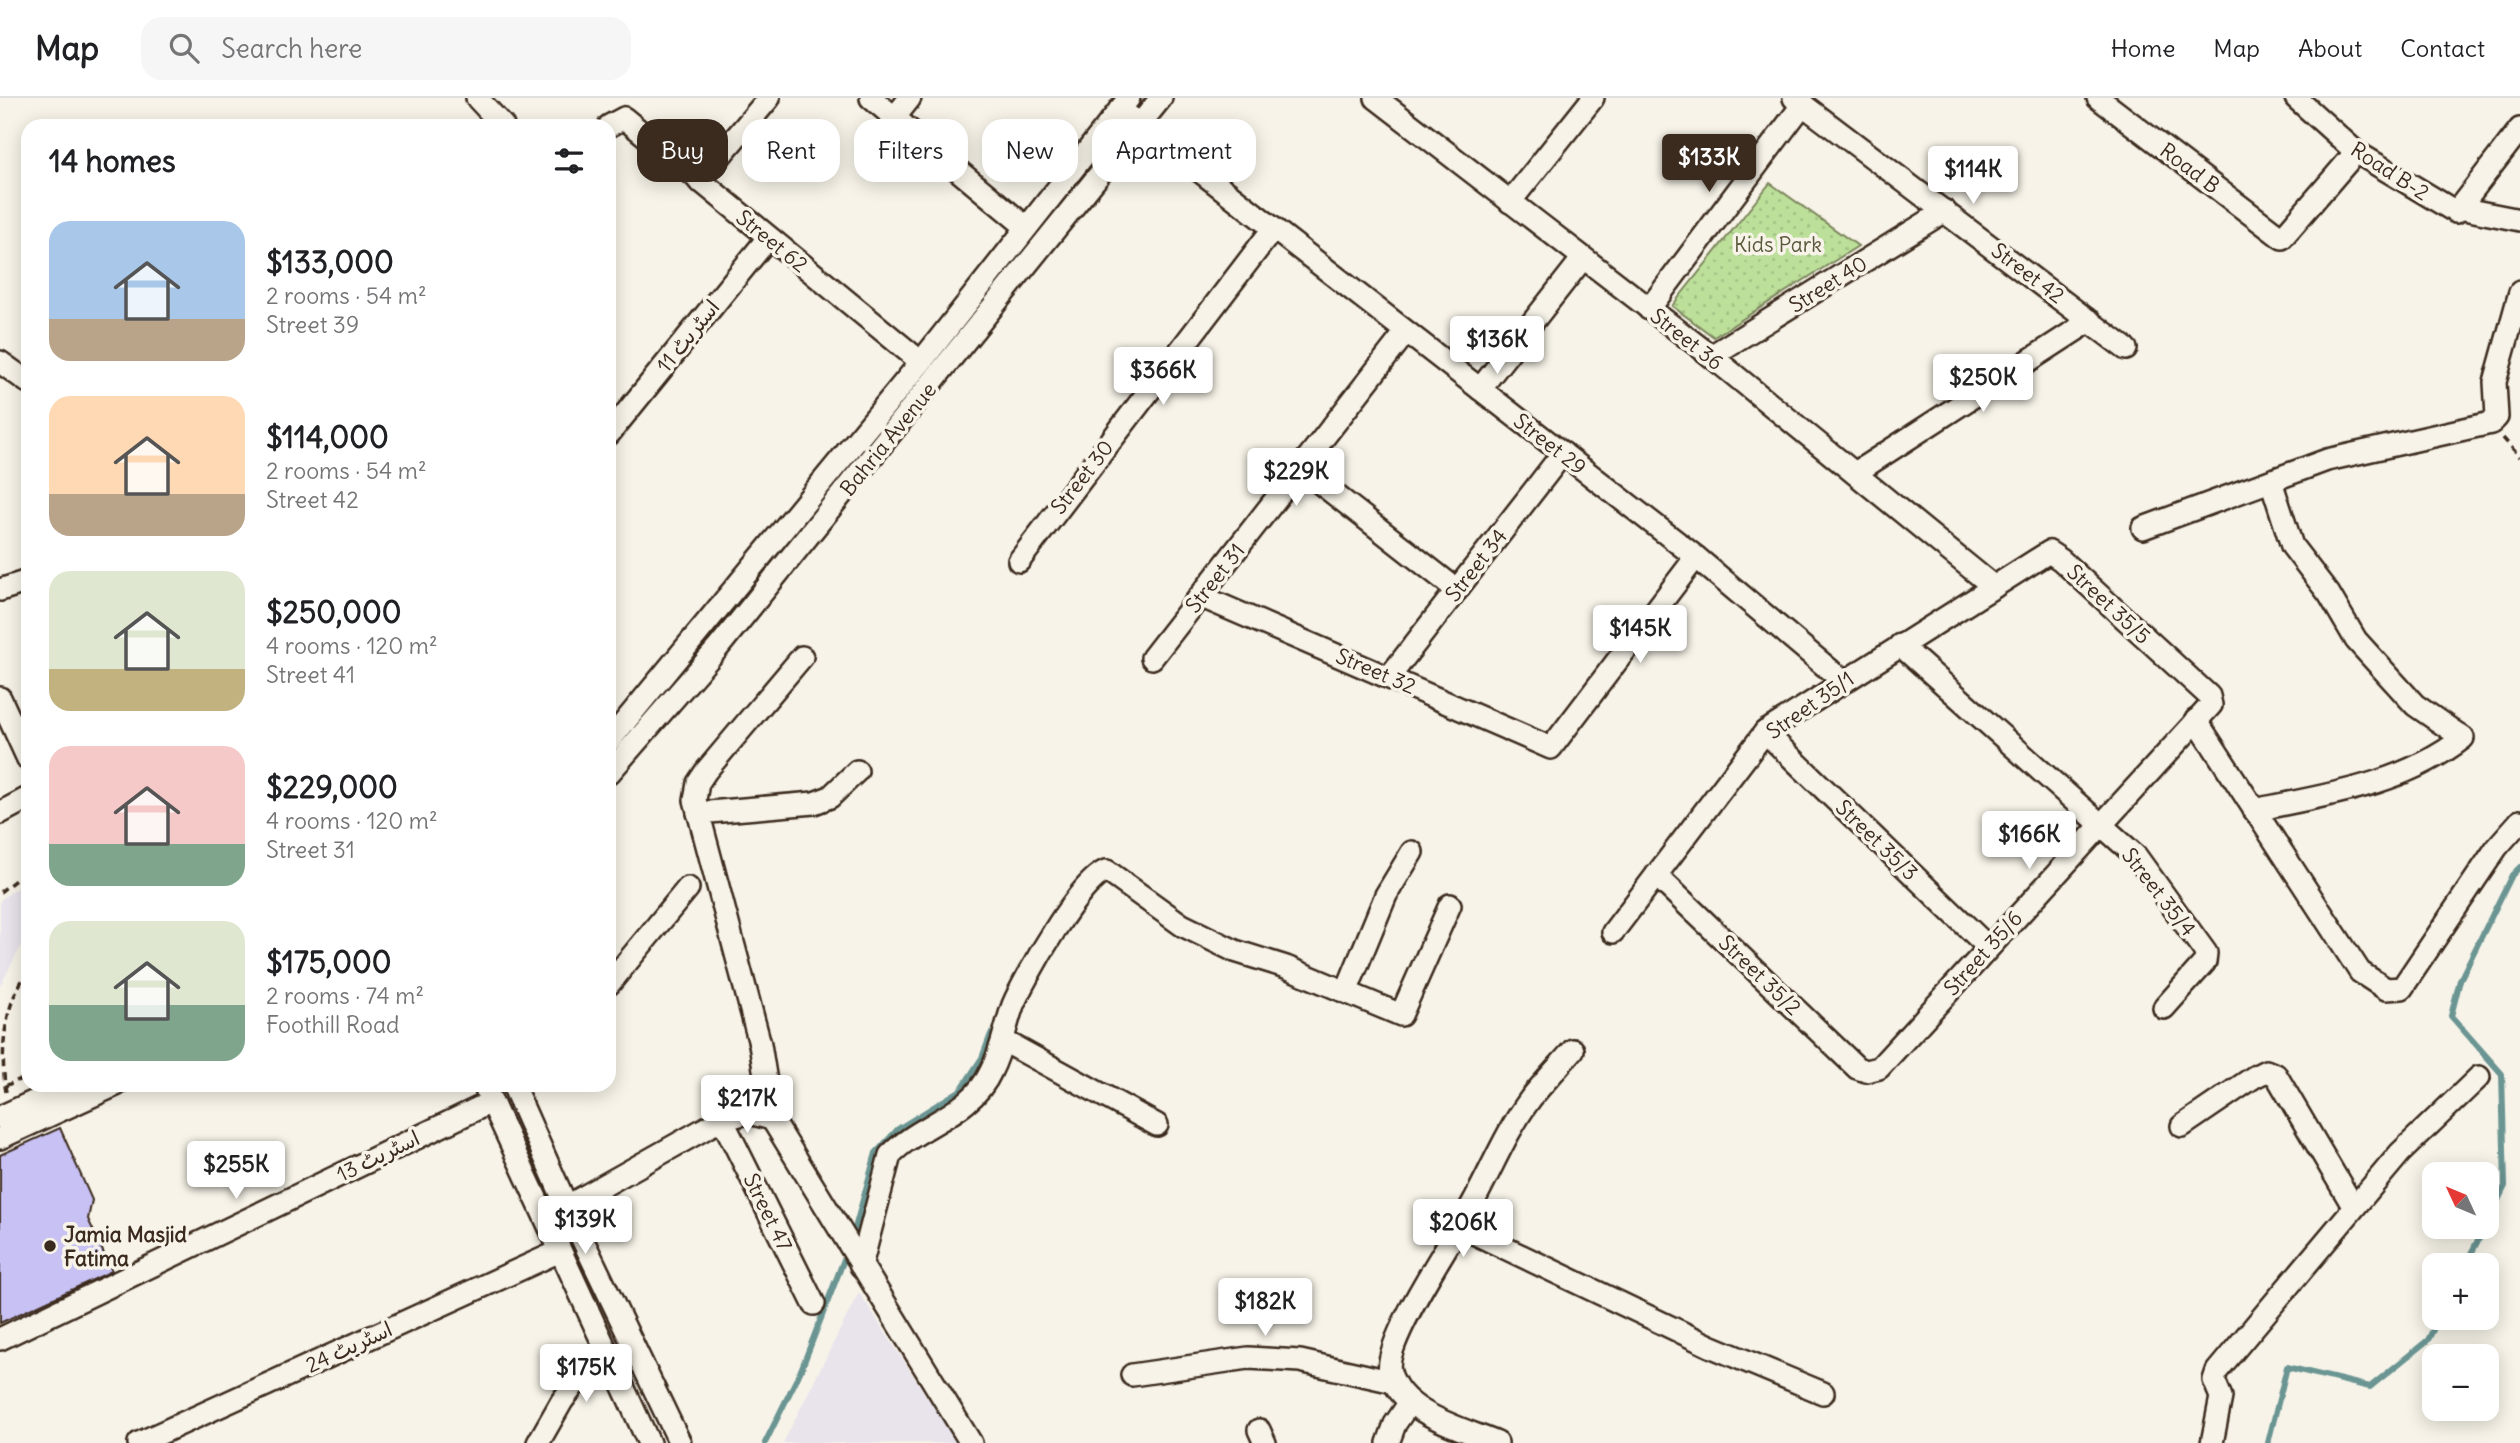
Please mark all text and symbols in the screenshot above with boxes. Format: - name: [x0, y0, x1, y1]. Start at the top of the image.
- search box: [141, 17, 631, 80]
- text: Map: [35, 27, 99, 69]
- icon: search: [165, 29, 203, 67]
- text: Search here: [221, 32, 362, 65]
- text: Home: [2111, 33, 2175, 63]
- text: Map: [2213, 33, 2260, 63]
- text: About: [2298, 33, 2362, 63]
- text: Contact: [2400, 33, 2485, 63]
- chip: Buy: [637, 119, 728, 182]
- chip: Rent: [742, 119, 840, 182]
- chip: Filters: [854, 119, 968, 182]
- chip: New: [982, 119, 1078, 182]
- chip: Apartment: [1092, 119, 1256, 182]
- pin: $133K: [1660, 134, 1758, 194]
- street label: Road B-2: [2346, 136, 2434, 206]
- street label: Road B: [2155, 137, 2225, 199]
- text: 14 homes: [49, 142, 176, 180]
- icon: filters: [550, 142, 588, 180]
- text: $133K: [1678, 142, 1740, 171]
- pin: $114K: [1924, 146, 2022, 206]
- text: $114K: [1944, 154, 2002, 183]
- street label: Street 62: [731, 204, 813, 278]
- park label: Kids Park: [1734, 231, 1822, 258]
- street label: Street 42: [1986, 237, 2070, 309]
- text: $133,000: [266, 243, 394, 281]
- icon: home: [105, 249, 189, 333]
- street label: Street 40: [1784, 249, 1872, 319]
- text: 2 rooms · 54 m²: [266, 281, 427, 310]
- street label: اسٹریٹ 11: [651, 294, 725, 378]
- street label: Street 36: [1645, 302, 1729, 376]
- text: Street 39: [266, 310, 359, 339]
- pin: $136K: [1448, 316, 1546, 376]
- text: $136K: [1466, 324, 1528, 353]
- pin: $366K: [1114, 348, 1212, 407]
- pin: $250K: [1934, 354, 2032, 414]
- text: $366K: [1130, 355, 1196, 384]
- text: $250K: [1949, 362, 2017, 391]
- street label: Bahria Avenue: [834, 377, 942, 501]
- street label: Street 29: [1508, 407, 1592, 481]
- text: $114,000: [266, 418, 389, 456]
- icon: home: [105, 424, 189, 508]
- street label: Street 30: [1045, 434, 1119, 520]
- pin: $229K: [1247, 448, 1345, 508]
- text: 2 rooms · 54 m²: [266, 456, 427, 485]
- text: $229K: [1263, 456, 1329, 485]
- text: Street 42: [266, 485, 359, 514]
- street label: Street 34: [1439, 523, 1513, 607]
- street label: Street 31: [1179, 538, 1251, 618]
- street label: Street 35/5: [2061, 558, 2157, 650]
- text: $250,000: [266, 593, 402, 631]
- icon: home: [105, 599, 189, 683]
- pin: $145K: [1591, 606, 1689, 665]
- text: $145K: [1609, 613, 1671, 642]
- text: 4 rooms · 120 m²: [266, 631, 438, 660]
- street label: Street 32: [1332, 642, 1420, 700]
- text: Street 41: [266, 660, 355, 689]
- street label: Street 35/1: [1761, 665, 1859, 745]
- text: $229,000: [266, 768, 398, 806]
- icon: home: [105, 774, 189, 858]
- street label: Street 35/3: [1830, 794, 1924, 886]
- text: 4 rooms · 120 m²: [266, 806, 438, 835]
- pin: $166K: [1980, 812, 2078, 871]
- text: $166K: [1998, 819, 2060, 848]
- text: Street 31: [266, 835, 355, 864]
- street label: Street 35/4: [2116, 842, 2202, 942]
- street label: Street 35/6: [1938, 905, 2028, 1001]
- street label: Street 35/2: [1713, 929, 1807, 1021]
- text: $175,000: [266, 943, 392, 981]
- icon: home: [105, 949, 189, 1033]
- text: 2 rooms · 74 m²: [266, 981, 424, 1010]
- text: Foothill Road: [266, 1010, 400, 1039]
- pin: $217K: [698, 1076, 796, 1135]
- text: $217K: [717, 1083, 777, 1112]
- street label: اسٹریٹ 13: [332, 1124, 424, 1188]
- pin: $255K: [187, 1142, 285, 1201]
- text: $255K: [203, 1149, 269, 1178]
- north arrow: [2422, 1162, 2499, 1239]
- map controls: [2422, 1162, 2499, 1421]
- street label: Street 47: [738, 1169, 798, 1255]
- pin: $139K: [536, 1196, 634, 1256]
- pin: $206K: [1414, 1200, 1512, 1259]
- text: $139K: [554, 1204, 616, 1233]
- text: $206K: [1429, 1207, 1497, 1236]
- place label: Jamia Masjid Fatima: [64, 1221, 188, 1272]
- marker: Jamia Masjid Fatima: [42, 1238, 58, 1254]
- button: +: [2422, 1253, 2499, 1330]
- pin: $182K: [1216, 1278, 1314, 1338]
- text: $182K: [1234, 1286, 1296, 1315]
- street label: اسٹریٹ 24: [301, 1315, 397, 1379]
- pin: $175K: [537, 1344, 635, 1404]
- button: −: [2422, 1344, 2499, 1421]
- text: $175K: [556, 1352, 616, 1381]

